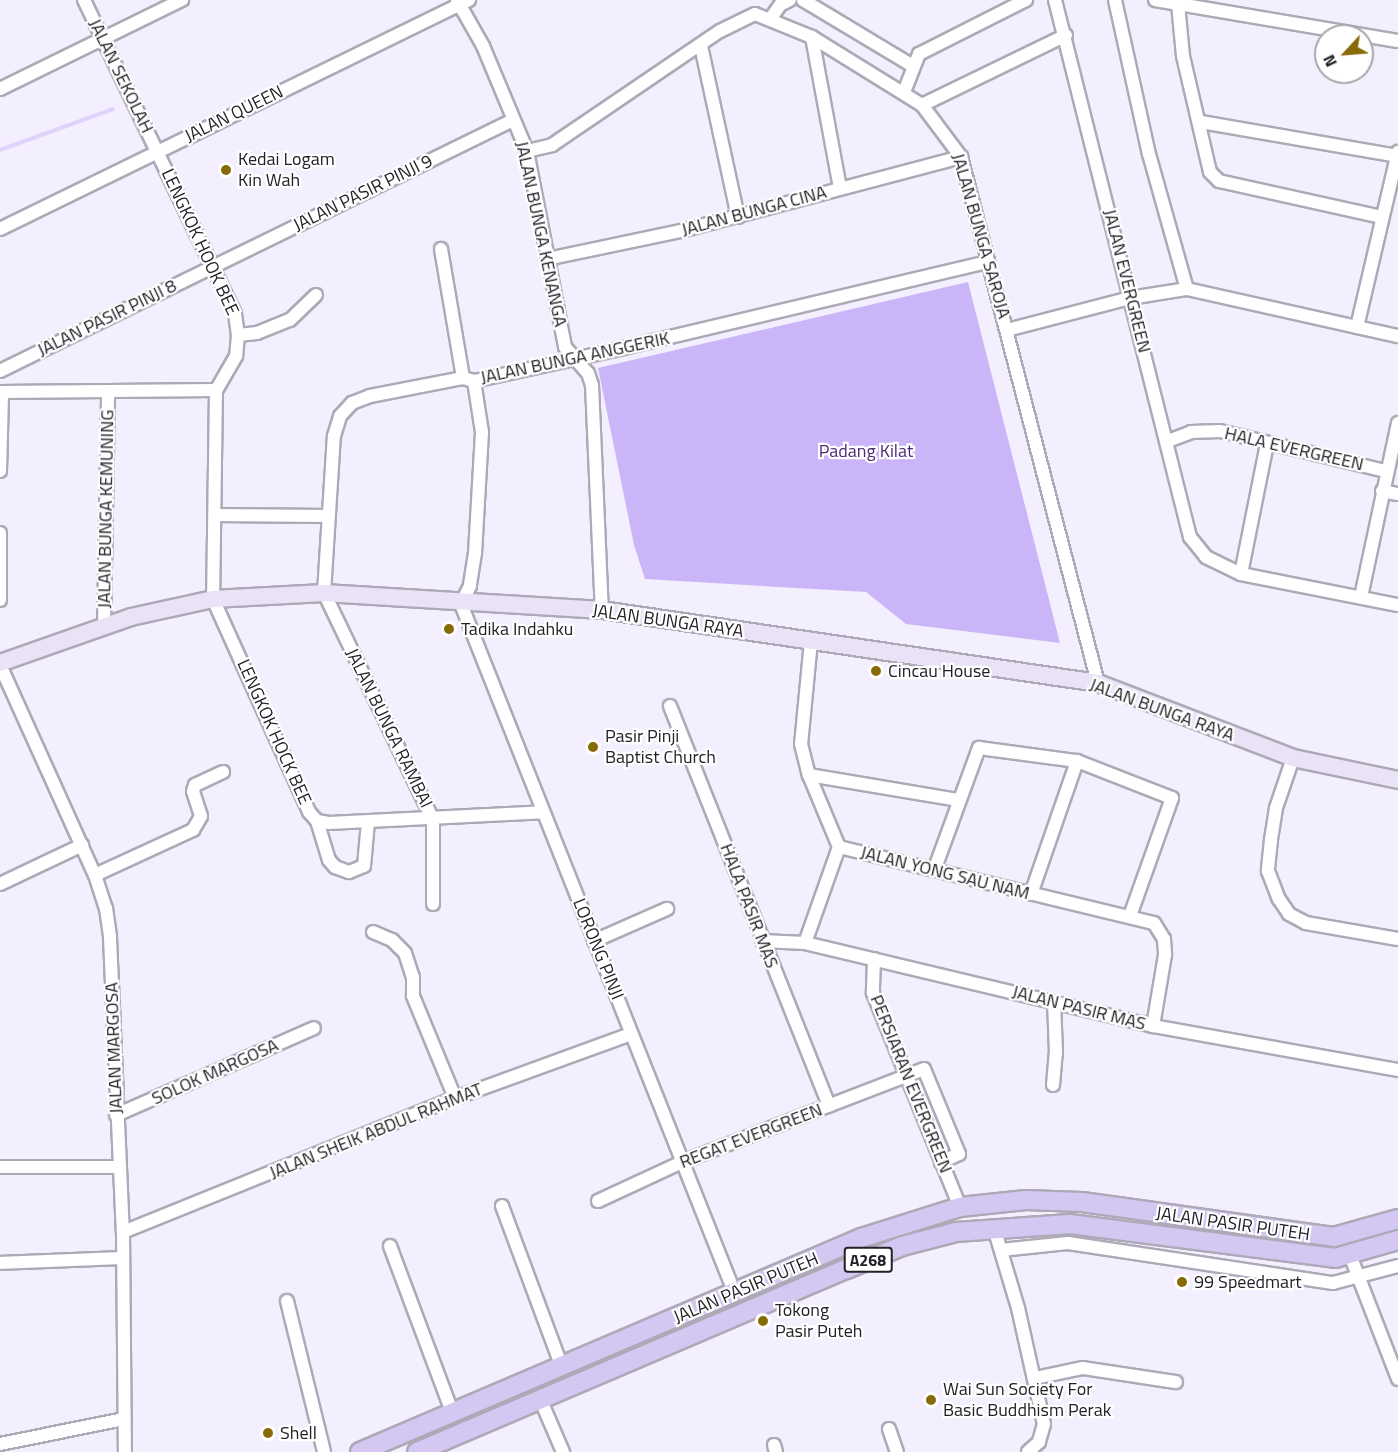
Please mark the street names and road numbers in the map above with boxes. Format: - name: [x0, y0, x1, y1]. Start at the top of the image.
- street label: JALAN SEKOLAH: [84, 15, 158, 137]
- street label: JALAN QUEEN: [181, 81, 287, 147]
- street label: JALAN BUNGA KENANGA: [511, 139, 571, 329]
- street label: JALAN PASIR PINJI 9: [290, 150, 436, 236]
- street label: JALAN BUNGA SAROJA: [947, 151, 1015, 321]
- street label: LENGKOK HOOK BEE: [157, 165, 243, 319]
- street label: JALAN BUNGA CINA: [679, 181, 829, 241]
- street label: JALAN EVERGREEN: [1099, 207, 1155, 355]
- street label: JALAN PASIR PINJI 8: [34, 275, 180, 361]
- street label: JALAN BUNGA ANGGERIK: [478, 327, 672, 389]
- street label: JALAN BUNGA KEMUNING: [93, 409, 119, 609]
- street label: HALA EVERGREEN: [1222, 423, 1366, 475]
- street label: JALAN BUNGA RAYA: [591, 600, 745, 642]
- street label: JALAN BUNGA RAMBAI: [341, 645, 437, 811]
- street label: LENGKOK HOCK BEE: [232, 656, 316, 808]
- street label: JALAN BUNGA RAYA: [1087, 674, 1237, 746]
- street label: HALA PASIR MAS: [715, 841, 783, 971]
- street label: JALAN YONG SAU NAM: [858, 842, 1032, 904]
- street label: LORONG PINJI: [568, 895, 628, 1003]
- street label: JALAN PASIR MAS: [1010, 981, 1148, 1035]
- street label: JALAN MARGOSA: [101, 982, 127, 1114]
- street label: PERSIARAN EVERGREEN: [865, 992, 957, 1176]
- street label: SOLOK MARGOSA: [148, 1034, 282, 1110]
- street label: JALAN SHEIK ABDUL RAHMAT: [266, 1078, 486, 1184]
- street label: REGAT EVERGREEN: [677, 1099, 825, 1173]
- street label: JALAN PASIR PUTEH: [1155, 1203, 1311, 1245]
- road number: A268: [842, 1247, 894, 1273]
- street label: JALAN PASIR PUTEH: [670, 1248, 822, 1328]

